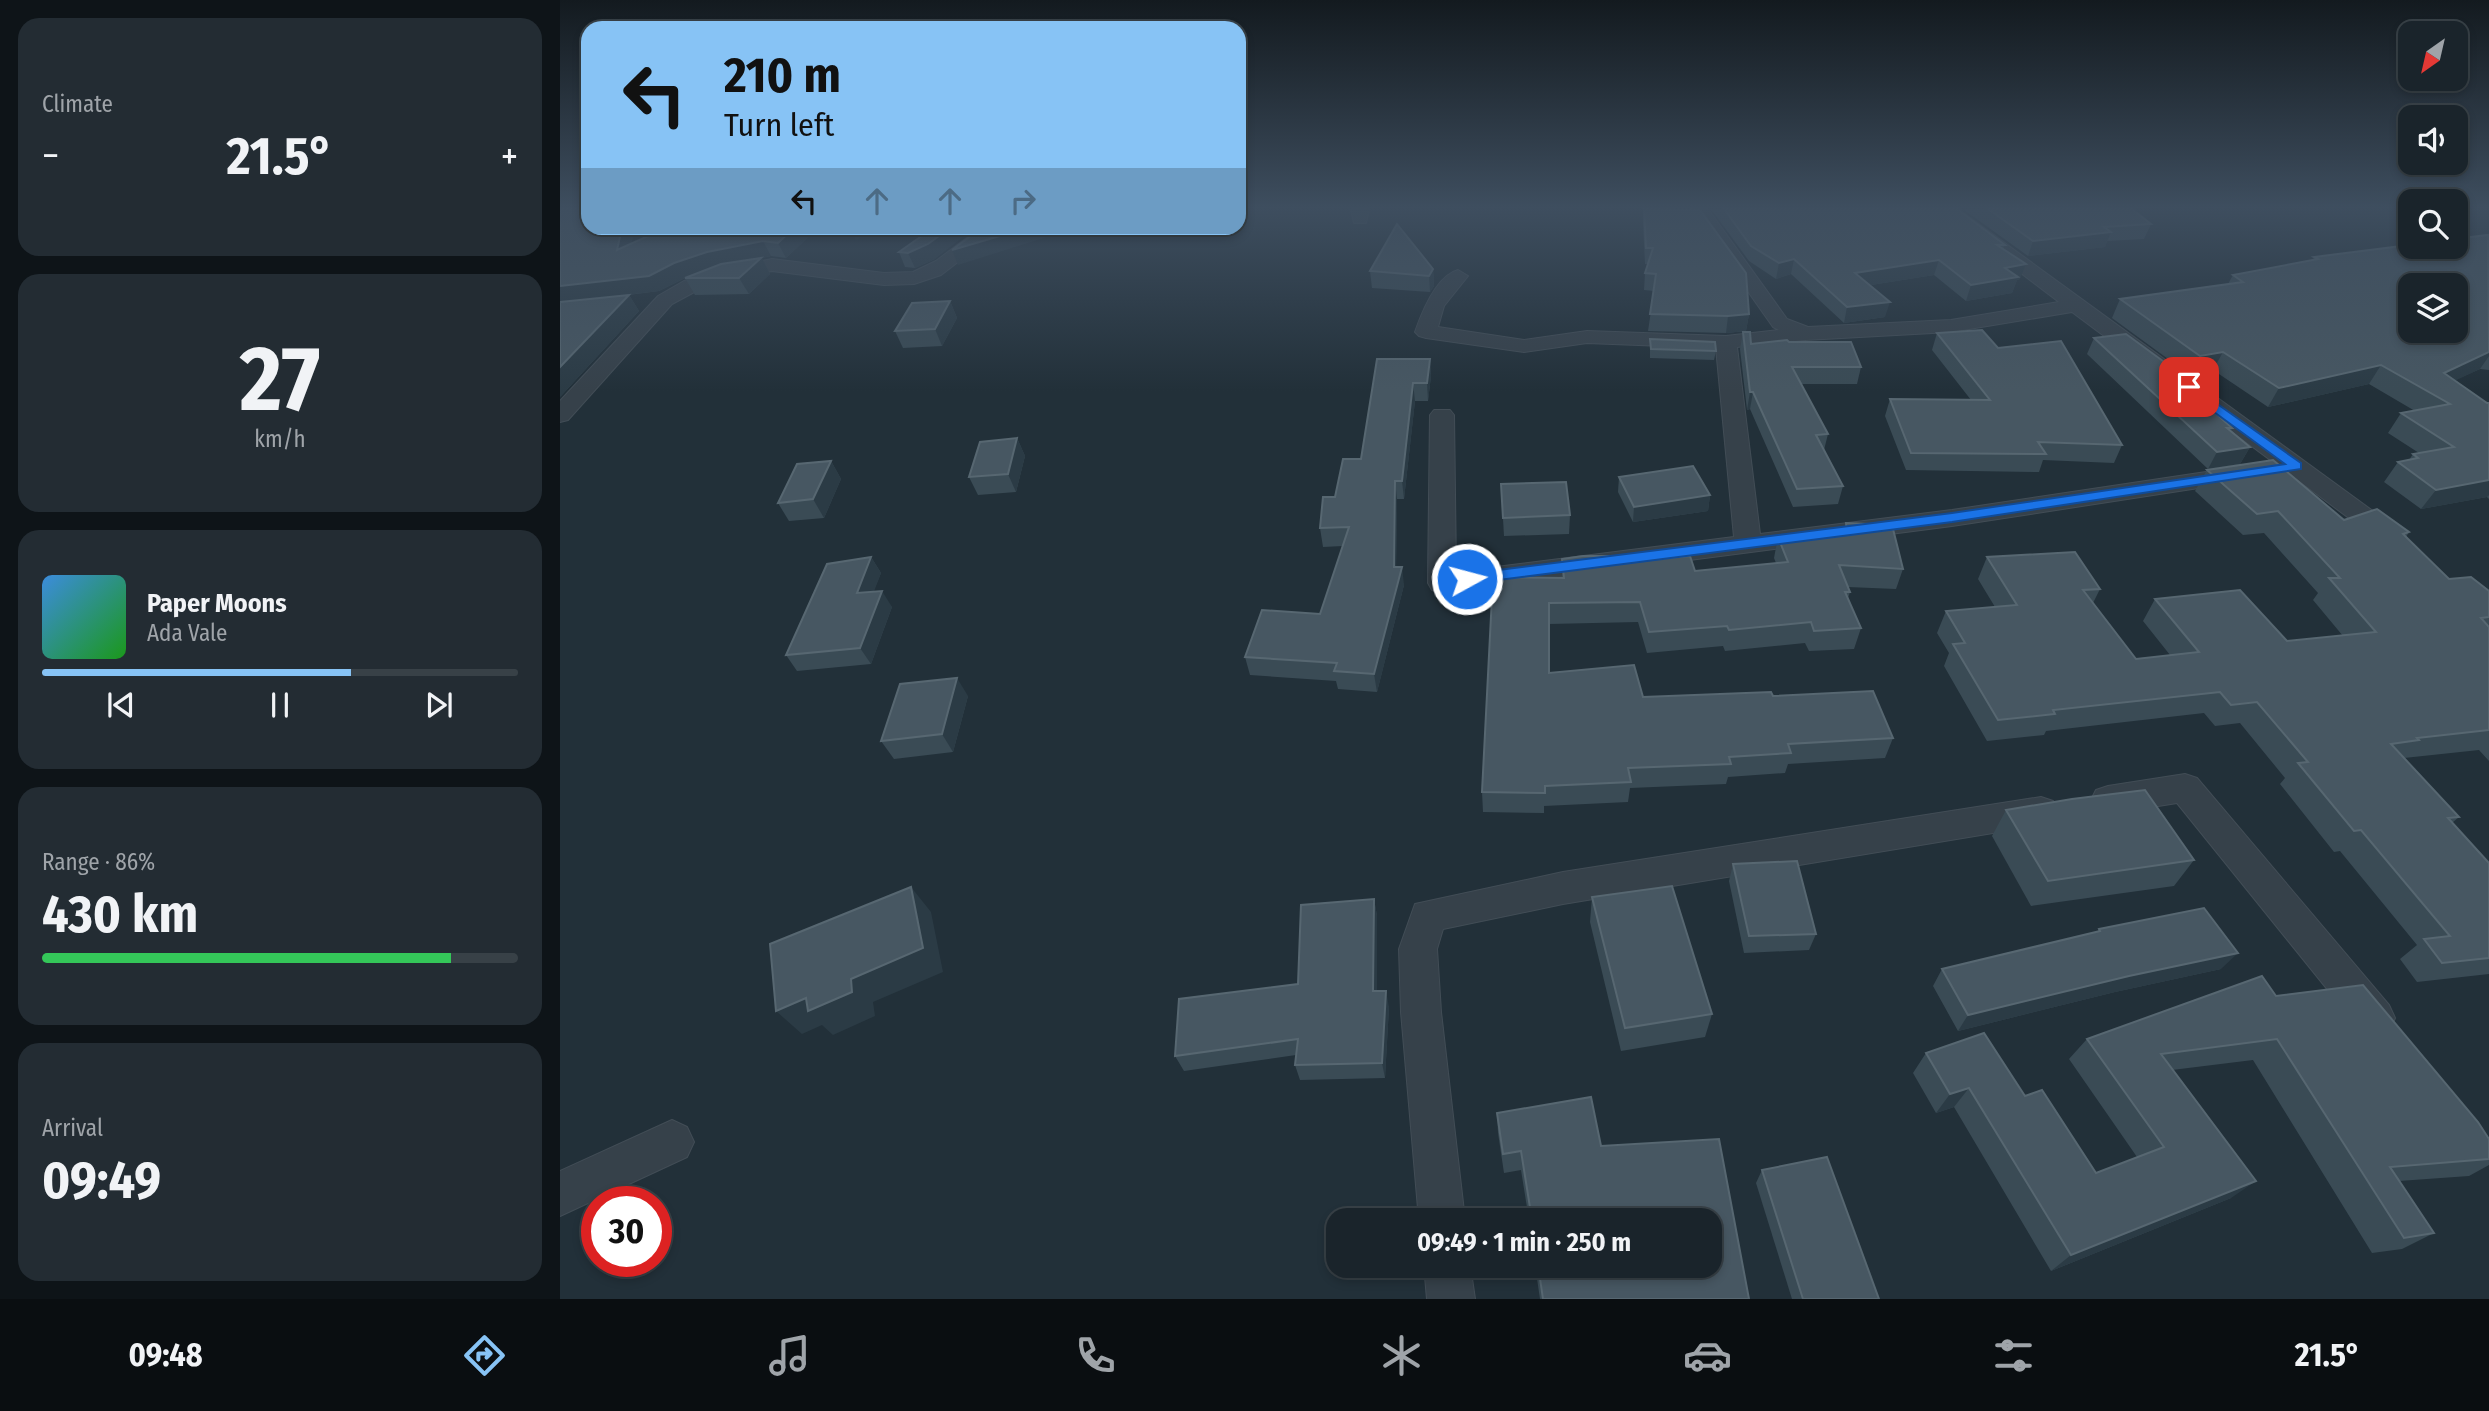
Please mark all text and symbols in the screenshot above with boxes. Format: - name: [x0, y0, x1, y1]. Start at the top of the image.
- north arrow: [2398, 21, 2468, 91]
- map controls: [2398, 21, 2468, 343]
- text: 210 m: [724, 46, 841, 105]
- icon: left: [609, 49, 700, 140]
- text: Climate: [42, 90, 113, 118]
- button: sound: [2398, 105, 2468, 175]
- text: Turn left: [724, 106, 834, 144]
- text: 21.5°: [226, 125, 333, 188]
- text: −: [42, 133, 59, 179]
- text: +: [501, 133, 518, 179]
- icon: left: [785, 182, 823, 220]
- icon: ahead: [858, 182, 896, 220]
- icon: ahead: [931, 182, 969, 220]
- icon: right: [1004, 182, 1042, 220]
- button: search: [2398, 189, 2468, 259]
- button: layers: [2398, 273, 2468, 343]
- text: 27: [240, 325, 320, 434]
- pin: [2159, 357, 2219, 417]
- icon: arrive: [2170, 368, 2208, 406]
- text: km/h: [254, 425, 306, 453]
- position arrow: [1430, 542, 1504, 616]
- text: Paper Moons: [147, 588, 287, 619]
- text: Ada Vale: [147, 619, 227, 647]
- icon: previous: [102, 686, 140, 724]
- icon: pause: [261, 686, 299, 724]
- icon: next: [420, 686, 458, 724]
- text: Range · 86%: [42, 848, 155, 876]
- text: 430 km: [42, 883, 198, 946]
- text: Arrival: [42, 1114, 103, 1142]
- text: 09:49: [42, 1149, 161, 1212]
- speed limit sign: 30: [581, 1186, 672, 1277]
- text: 09:49 · 1 min · 250 m: [1417, 1227, 1631, 1258]
- icon: directions: [460, 1331, 509, 1380]
- icon: music: [765, 1331, 814, 1380]
- icon: phone: [1071, 1331, 1120, 1380]
- icon: climate: [1377, 1331, 1426, 1380]
- icon: car: [1683, 1331, 1732, 1380]
- icon: filters: [1989, 1331, 2038, 1380]
- text: 09:48: [128, 1336, 203, 1374]
- text: 21.5°: [2295, 1336, 2361, 1374]

